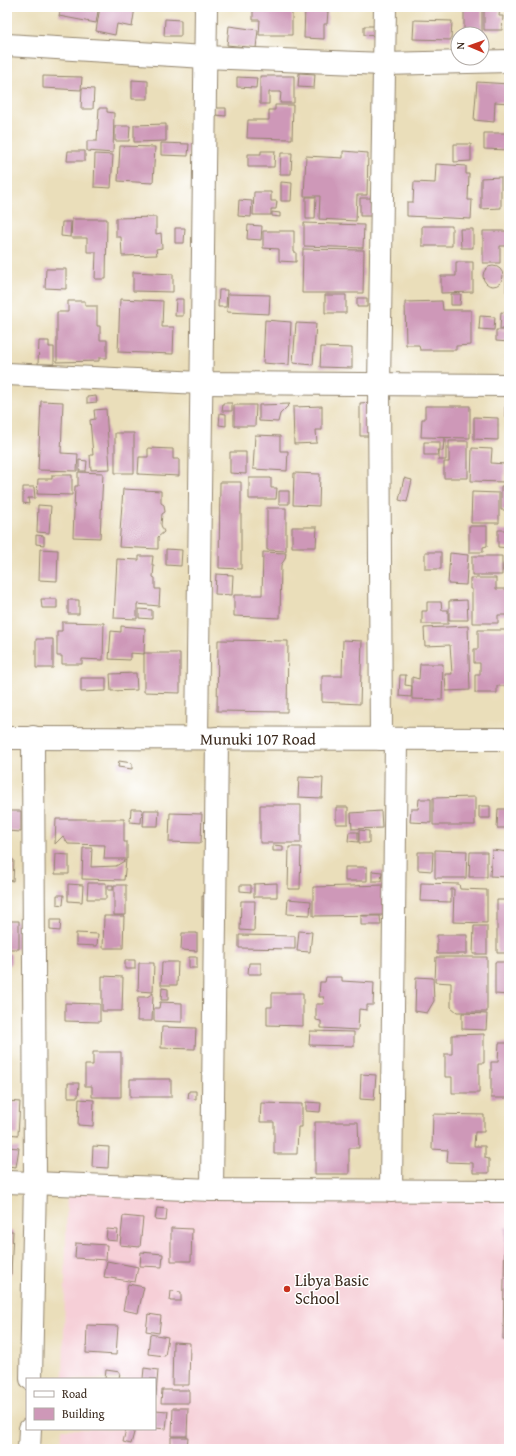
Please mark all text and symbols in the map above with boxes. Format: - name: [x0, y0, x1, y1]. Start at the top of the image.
- north arrow: [450, 26, 490, 66]
- text: N: [452, 41, 468, 50]
- street label: Munuki 107 Road: [200, 726, 316, 751]
- place label: Libya Basic School: [295, 1268, 369, 1310]
- marker: Libya Basic School: [282, 1284, 292, 1294]
- legend: [26, 1378, 156, 1430]
- text: Road: [62, 1385, 88, 1402]
- text: Building: [62, 1405, 105, 1422]

